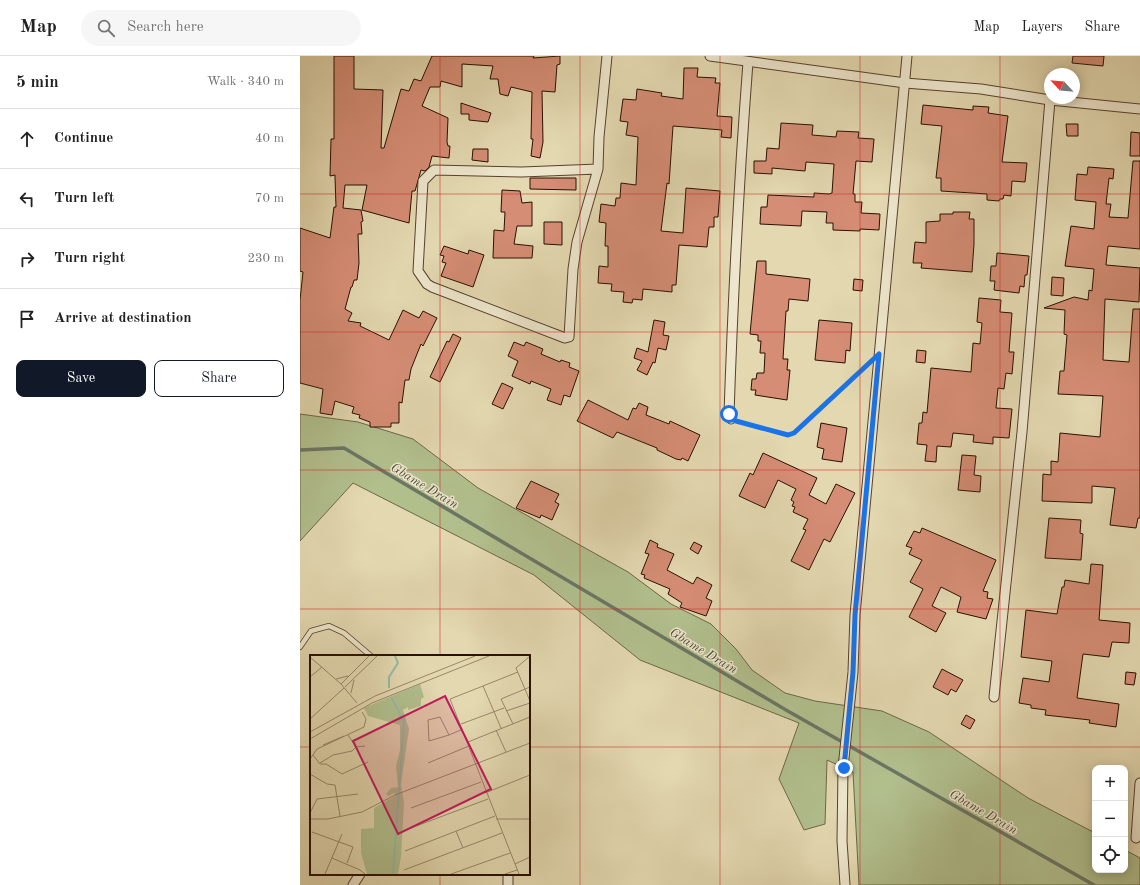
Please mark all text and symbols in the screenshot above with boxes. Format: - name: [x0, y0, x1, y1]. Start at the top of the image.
- search box: [81, 10, 361, 46]
- icon: search: [95, 17, 117, 39]
- text: Map: [20, 18, 57, 37]
- text: Search here: [127, 20, 204, 35]
- text: Map: [974, 20, 1000, 34]
- text: Layers: [1022, 20, 1063, 34]
- text: Share: [1085, 20, 1120, 34]
- north arrow: [1044, 68, 1080, 104]
- text: 5 min: [16, 74, 59, 91]
- text: Walk · 340 m: [207, 75, 284, 88]
- icon: ahead: [16, 128, 38, 150]
- text: Continue: [54, 131, 113, 146]
- text: 40 m: [255, 132, 284, 145]
- icon: left: [16, 188, 38, 210]
- text: Turn left: [54, 191, 114, 206]
- text: 70 m: [255, 192, 284, 205]
- icon: right: [16, 248, 38, 270]
- text: Turn right: [54, 251, 125, 266]
- text: 230 m: [247, 252, 284, 265]
- icon: arrive: [16, 308, 38, 330]
- text: Arrive at destination: [54, 311, 192, 326]
- button: Save: [16, 360, 146, 397]
- button: Share: [154, 360, 284, 397]
- route start: [720, 405, 738, 423]
- water label: Gbame Drain: [388, 461, 461, 512]
- water label: Gbame Drain: [667, 626, 740, 677]
- inset map: [310, 655, 530, 875]
- route end: [835, 759, 853, 777]
- map controls: [1092, 765, 1128, 873]
- button: +: [1092, 765, 1128, 801]
- water label: Gbame Drain: [947, 788, 1020, 837]
- button: −: [1092, 801, 1128, 837]
- button: locate: [1092, 837, 1128, 873]

